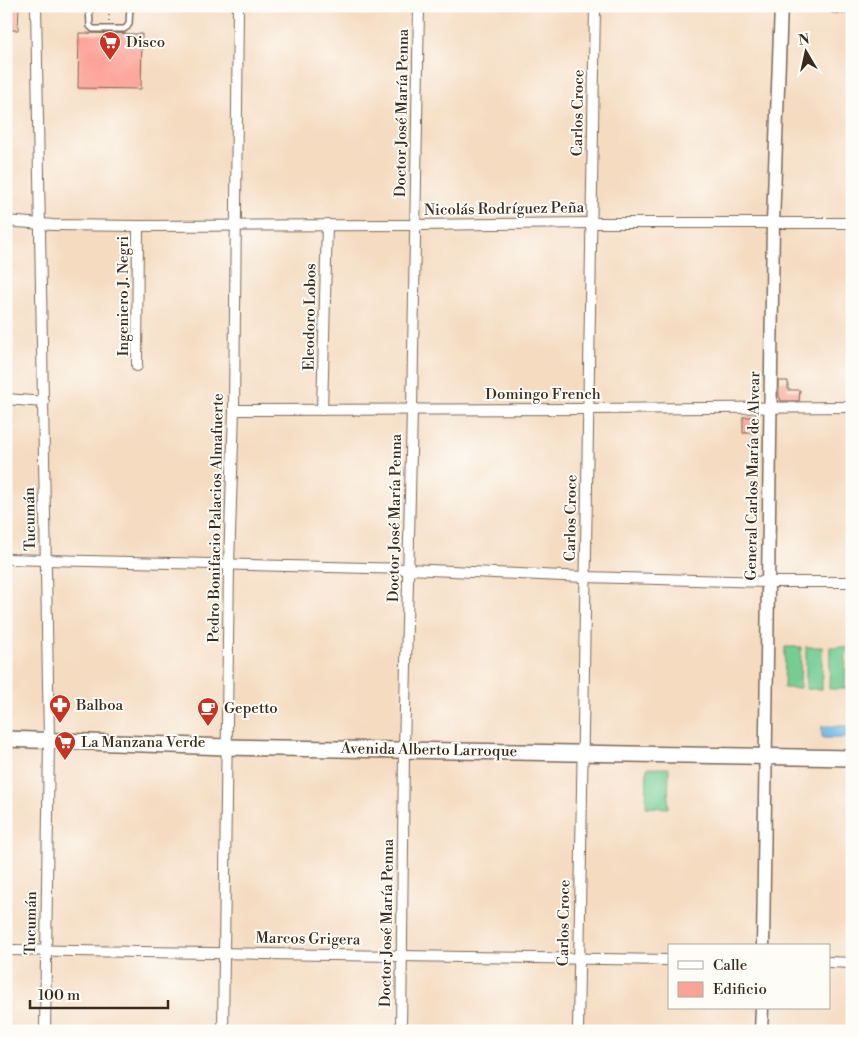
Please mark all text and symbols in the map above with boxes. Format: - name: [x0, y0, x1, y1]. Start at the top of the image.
- street label: Doctor José María Penna: [391, 28, 413, 197]
- north arrow: [780, 28, 830, 78]
- supermarket icon: Disco: [98, 30, 122, 61]
- text: N: [797, 30, 811, 50]
- place label: Disco: [126, 33, 165, 52]
- street label: Carlos Croce: [568, 69, 588, 157]
- street label: Nicolás Rodríguez Peña: [424, 198, 585, 220]
- street label: Ingeniero J. Negri: [114, 236, 133, 356]
- street label: Eleodoro Lobos: [300, 263, 320, 371]
- street label: General Carlos María de Alvear: [742, 371, 764, 581]
- street label: Domingo French: [485, 385, 601, 404]
- street label: Pedro Bonifacio Palacios Almafuerte: [204, 393, 228, 643]
- street label: Doctor José María Penna: [384, 433, 406, 602]
- street label: Carlos Croce: [561, 474, 581, 562]
- street label: Tucumán: [20, 487, 40, 551]
- pharmacy icon: Balboa: [48, 693, 72, 724]
- place label: Balboa: [75, 696, 124, 715]
- cafe icon: Gepetto: [196, 696, 220, 727]
- place label: Gepetto: [224, 699, 278, 718]
- supermarket icon: La Manzana Verde: [53, 730, 77, 761]
- place label: La Manzana Verde: [81, 733, 205, 752]
- street label: Avenida Alberto Larroque: [340, 739, 517, 761]
- street label: Doctor José María Penna: [376, 838, 398, 1007]
- street label: Carlos Croce: [554, 879, 574, 967]
- street label: Tucumán: [21, 891, 41, 955]
- street label: Marcos Grigera: [255, 929, 361, 949]
- legend: [668, 944, 830, 1010]
- text: Calle: [713, 956, 747, 975]
- scale bar: [30, 977, 168, 1009]
- text: Edificio: [713, 980, 767, 999]
- text: 100 m: [38, 986, 80, 1005]

